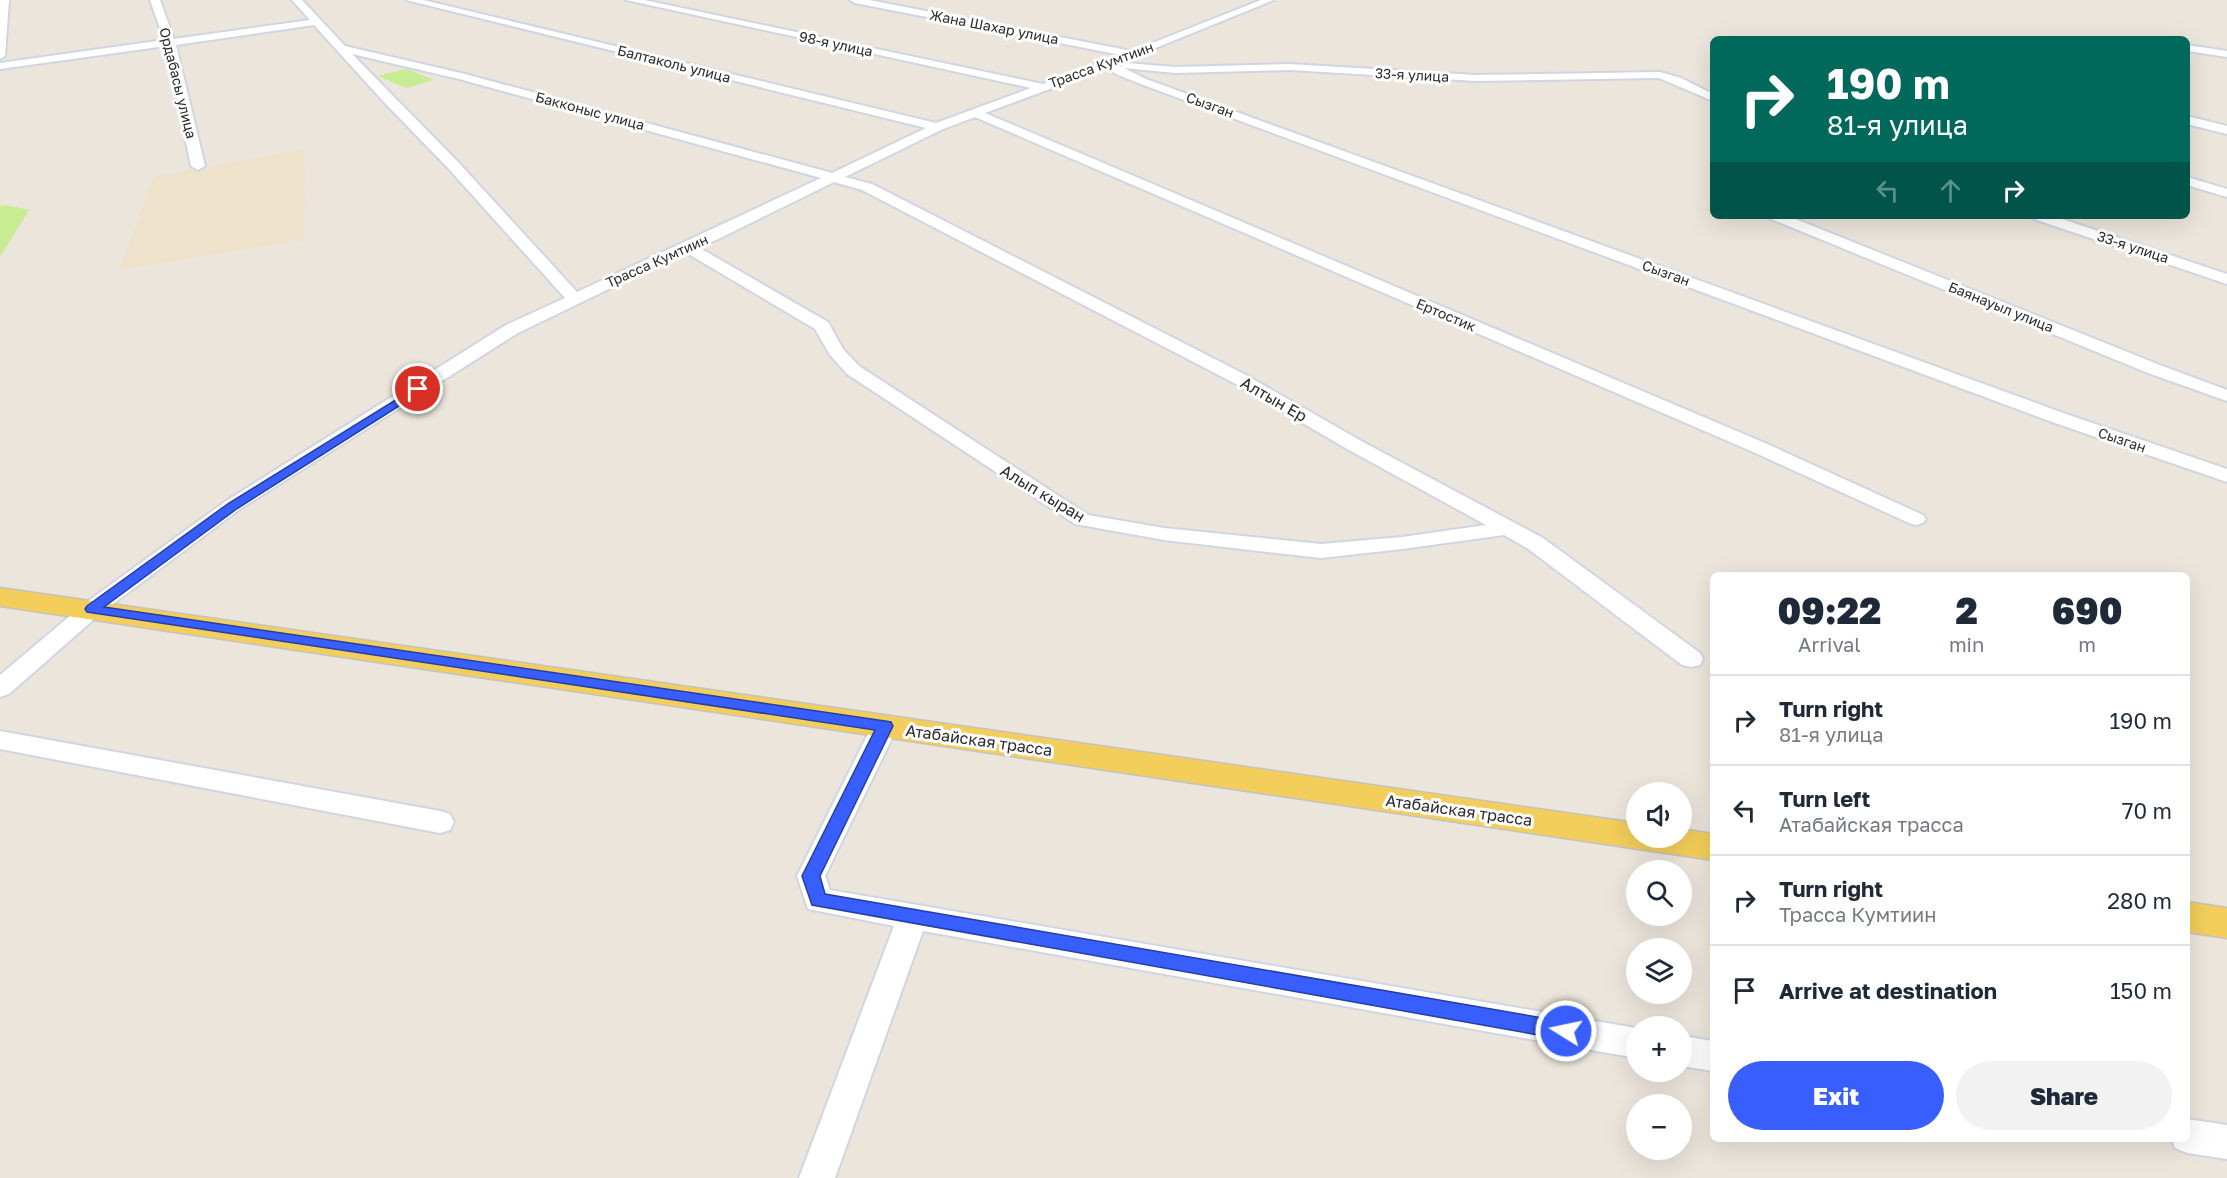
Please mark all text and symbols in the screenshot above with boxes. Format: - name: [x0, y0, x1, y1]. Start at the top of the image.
- street label: Жана Шахар улица: [928, 6, 1060, 47]
- street label: Ордабасы улица: [156, 26, 201, 140]
- street label: 98-я улица: [798, 27, 874, 60]
- street label: Трасса Кумтиин: [1046, 38, 1156, 91]
- street label: Балтаколь улица: [616, 41, 732, 86]
- text: 190 m: [1827, 58, 1950, 108]
- icon: right: [1728, 60, 1806, 138]
- street label: 33-я улица: [1375, 64, 1450, 85]
- street label: Бакконыс улица: [534, 88, 647, 133]
- street label: Сызган: [1184, 88, 1236, 121]
- text: 81-я улица: [1827, 109, 1968, 141]
- icon: left: [1871, 174, 1904, 207]
- icon: ahead: [1934, 174, 1967, 207]
- icon: right: [1997, 174, 2030, 207]
- street label: 33-я улица: [2095, 227, 2171, 266]
- street label: Трасса Кумтиин: [603, 230, 711, 291]
- street label: Сызган: [1640, 256, 1692, 289]
- street label: Баянауыл улица: [1946, 278, 2056, 335]
- street label: Ертостик: [1414, 294, 1479, 335]
- pin: [392, 363, 443, 414]
- icon: arrive: [401, 372, 434, 405]
- street label: Алтын Ер: [1237, 372, 1311, 426]
- street label: Сызган: [2096, 423, 2148, 456]
- street label: Алып кыран: [997, 460, 1089, 526]
- text: 09:22: [1778, 589, 1881, 632]
- text: 2: [1955, 589, 1978, 632]
- text: 690: [2052, 589, 2122, 632]
- text: Arrival: [1798, 632, 1861, 656]
- text: min: [1949, 632, 1984, 656]
- text: m: [2078, 632, 2096, 656]
- text: Turn right: [1779, 695, 1883, 722]
- icon: right: [1728, 704, 1761, 737]
- text: 190 m: [2109, 707, 2172, 734]
- street label: Атабайская трасса: [904, 720, 1054, 760]
- text: 81-я улица: [1779, 722, 1884, 746]
- map controls: [1626, 782, 1692, 1160]
- button: sound: [1626, 782, 1692, 848]
- text: Turn left: [1779, 785, 1870, 812]
- street label: Атабайская трасса: [1384, 790, 1534, 830]
- icon: left: [1728, 794, 1761, 827]
- text: 70 m: [2122, 797, 2172, 824]
- text: Атабайская трасса: [1779, 812, 1964, 836]
- button: search: [1626, 860, 1692, 926]
- text: Turn right: [1779, 875, 1883, 902]
- icon: right: [1728, 884, 1761, 917]
- text: 280 m: [2107, 887, 2172, 914]
- text: Трасса Кумтиин: [1779, 902, 1937, 926]
- button: layers: [1626, 938, 1692, 1004]
- icon: arrive: [1728, 974, 1761, 1007]
- text: Arrive at destination: [1779, 977, 1997, 1004]
- text: 150 m: [2110, 977, 2172, 1004]
- position arrow: [1534, 999, 1598, 1063]
- button: +: [1626, 1016, 1692, 1082]
- button: Exit: [1728, 1061, 1944, 1130]
- button: Share: [1956, 1061, 2172, 1130]
- button: −: [1626, 1094, 1692, 1160]

